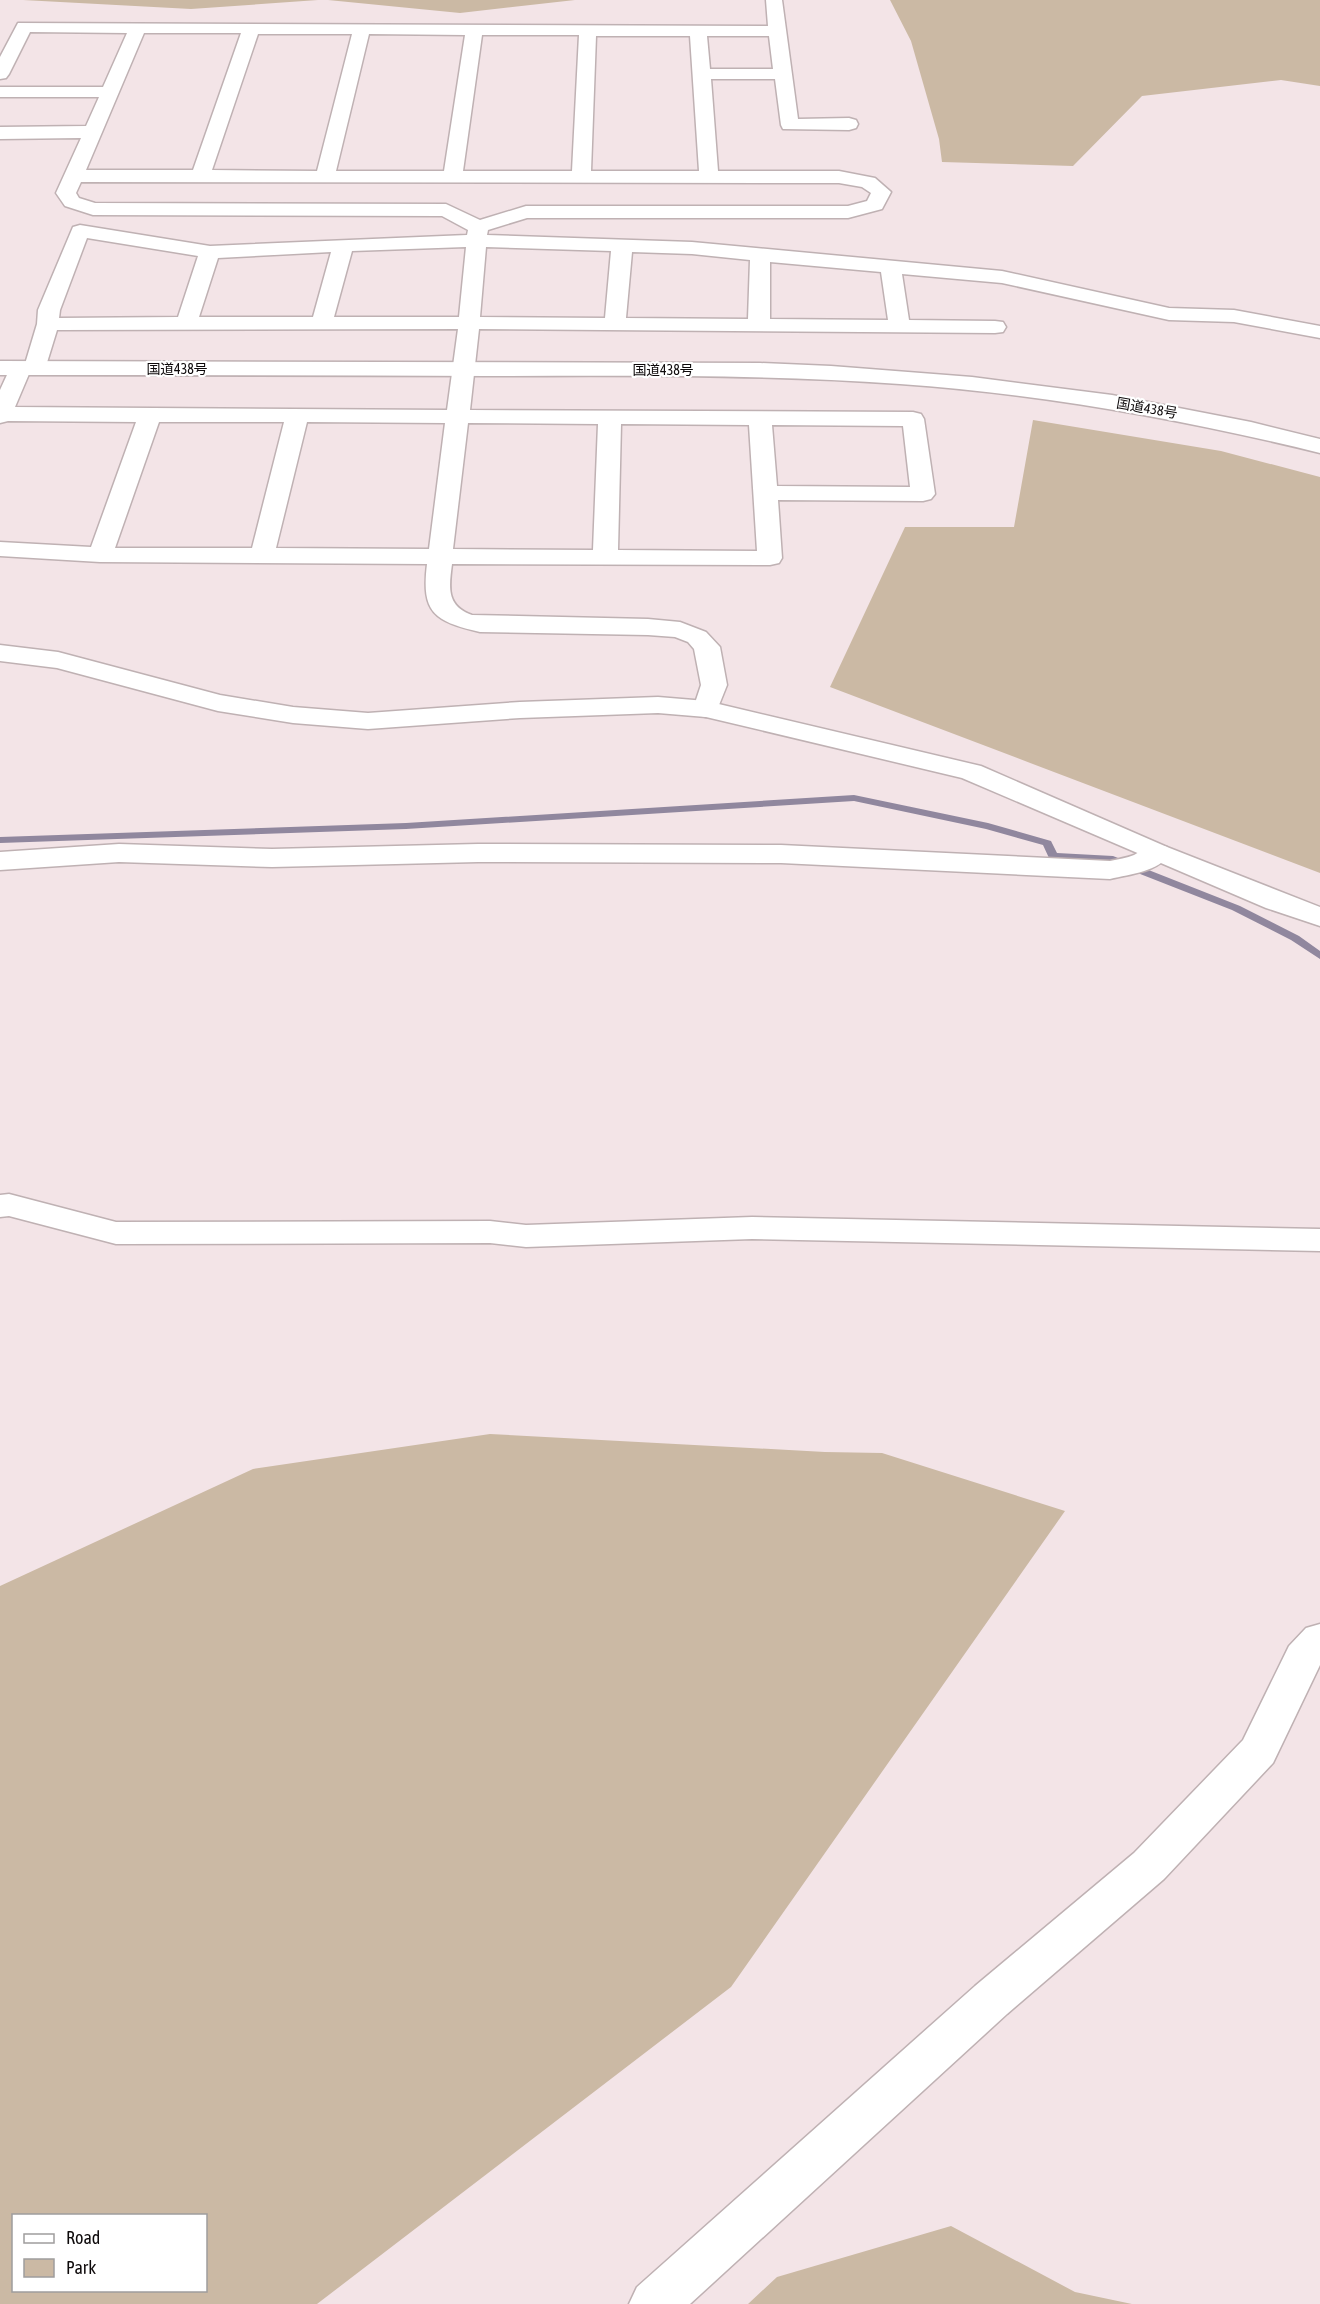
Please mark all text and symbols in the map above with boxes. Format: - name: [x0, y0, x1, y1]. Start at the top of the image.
- street label: 国道438号: [146, 361, 208, 377]
- street label: 国道438号: [632, 362, 694, 378]
- street label: 国道438号: [1115, 395, 1179, 421]
- legend: [12, 2214, 207, 2292]
- text: Road: [66, 2227, 100, 2248]
- text: Park: [66, 2257, 96, 2278]

